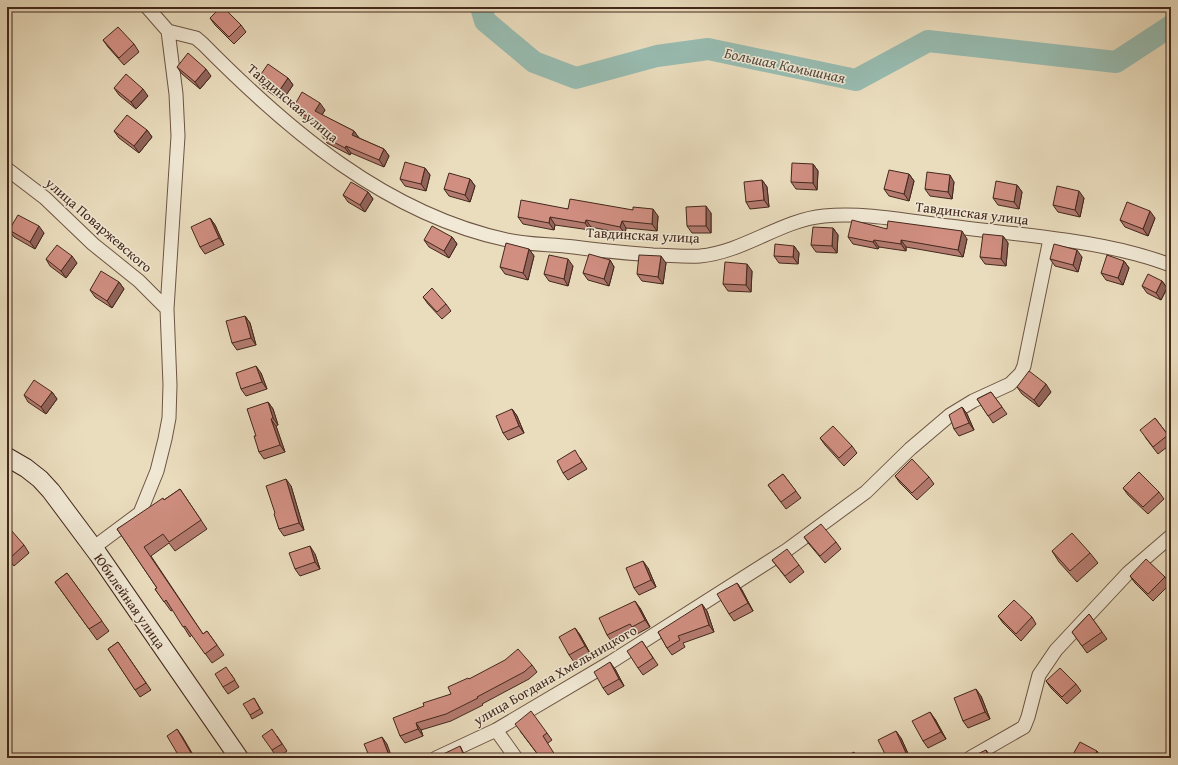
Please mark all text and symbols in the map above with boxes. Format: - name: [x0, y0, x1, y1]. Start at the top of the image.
- water label: Большая Камышная: [723, 42, 848, 88]
- street label: Тавдинская улица: [243, 59, 343, 147]
- street label: улица Поваржевского: [41, 172, 157, 277]
- street label: Тавдинская улица: [914, 196, 1030, 230]
- street label: Тавдинская улица: [586, 222, 701, 248]
- street label: Юбилейная улица: [89, 549, 171, 653]
- street label: улица Богдана Хмельницкого: [469, 620, 640, 731]

